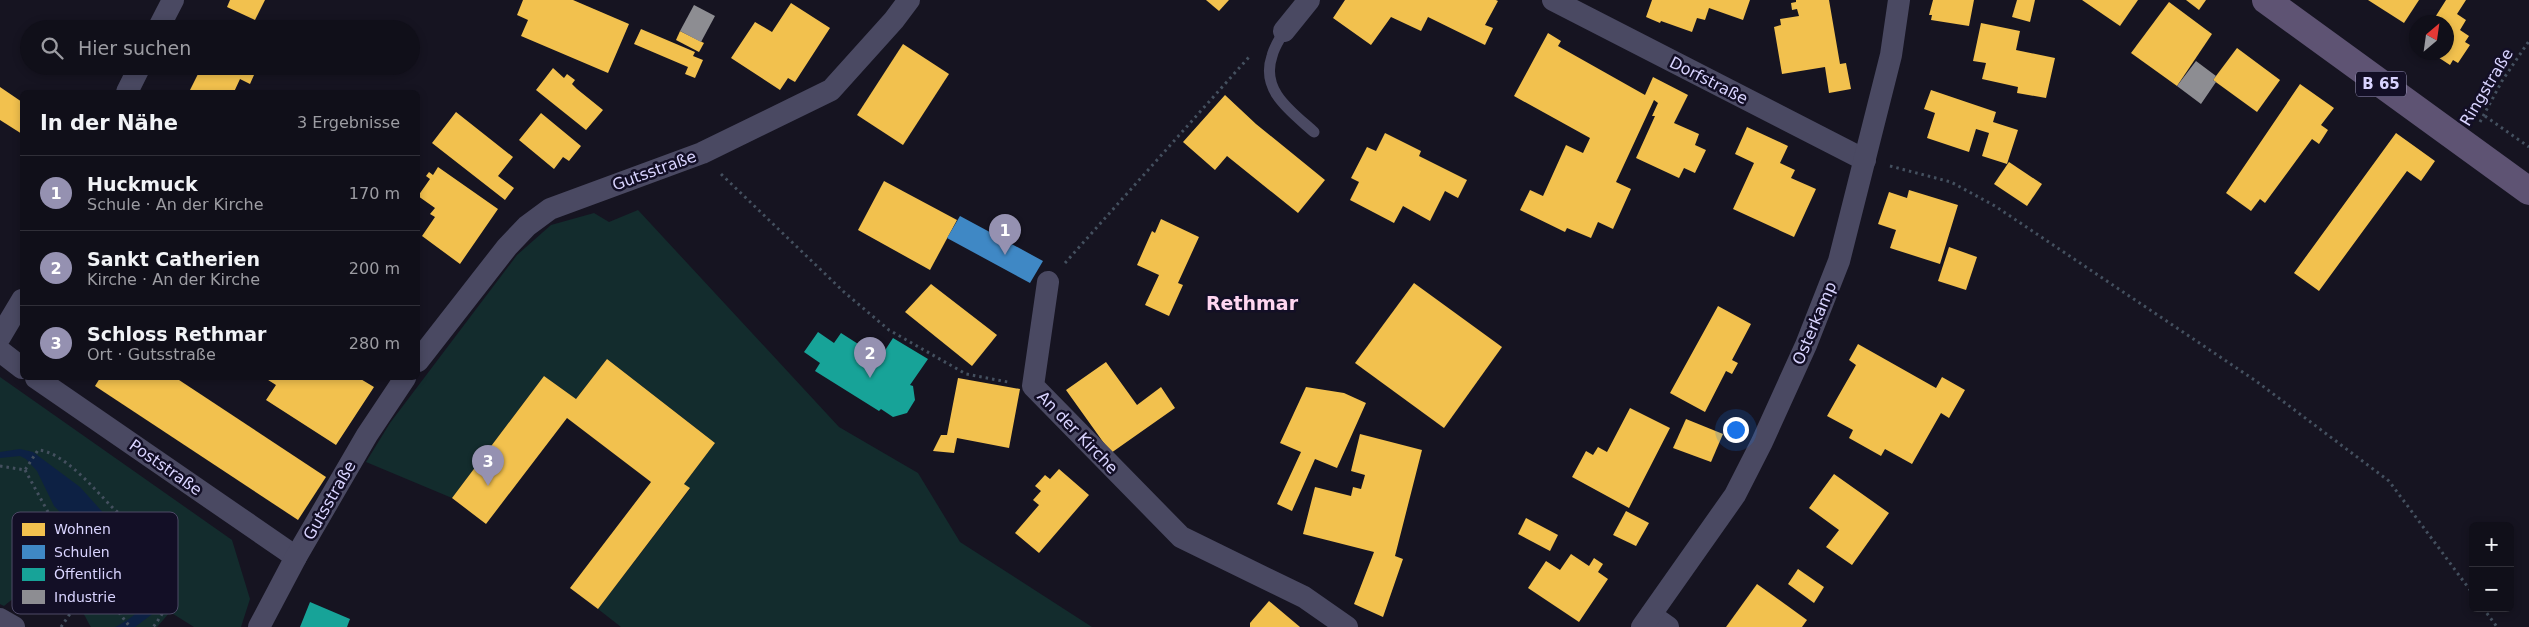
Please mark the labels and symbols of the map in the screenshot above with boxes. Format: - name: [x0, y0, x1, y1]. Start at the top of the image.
- north arrow: [2409, 15, 2454, 60]
- street label: Ringstraße: [2456, 45, 2517, 129]
- street label: Dorfstraße: [1666, 53, 1751, 108]
- road number: B 65: [2356, 72, 2406, 96]
- street label: Gutsstraße: [610, 146, 699, 194]
- pin: 1: [989, 214, 1021, 255]
- street label: Osterkamp: [1788, 279, 1840, 367]
- district label: Rethmar: [1206, 292, 1299, 314]
- pin: 2: [854, 337, 886, 378]
- street label: An der Kirche: [1033, 387, 1122, 478]
- your location: [1723, 417, 1749, 443]
- street label: Poststraße: [126, 435, 206, 499]
- pin: 3: [472, 445, 504, 486]
- street label: Gutsstraße: [299, 457, 360, 543]
- legend: [12, 512, 178, 614]
- text: Wohnen: [54, 521, 111, 537]
- text: Schulen: [54, 544, 110, 560]
- text: Öffentlich: [54, 565, 122, 582]
- text: Industrie: [54, 589, 116, 605]

